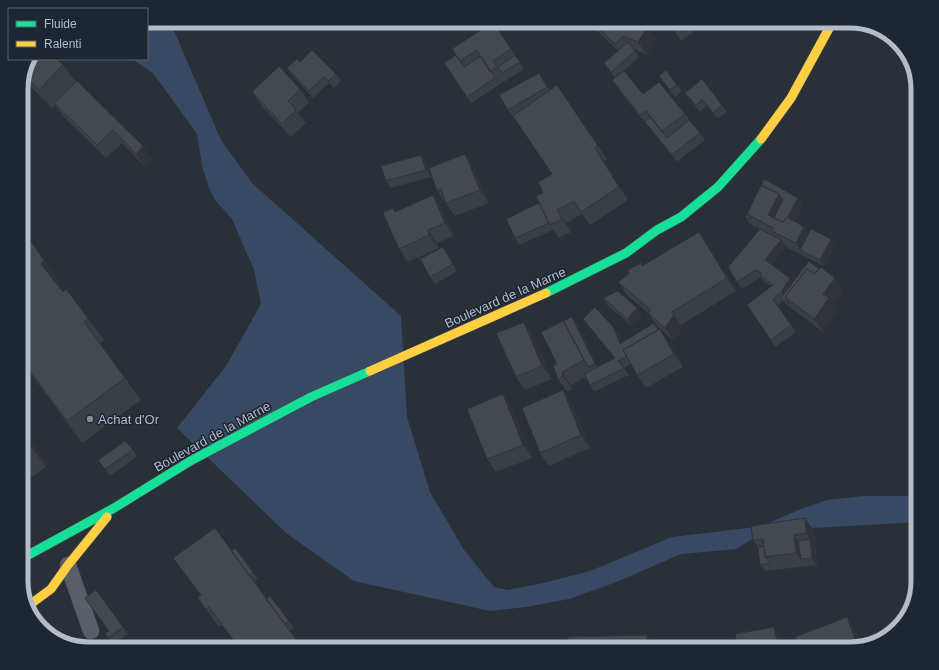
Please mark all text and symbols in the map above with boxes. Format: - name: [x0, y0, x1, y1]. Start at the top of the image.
- legend: [8, 8, 148, 60]
- text: Fluide: [44, 17, 77, 31]
- text: Ralenti: [44, 37, 81, 51]
- street label: Boulevard de la Marne: [442, 264, 568, 331]
- street label: Boulevard de la Marne: [151, 398, 273, 475]
- place label: Achat d'Or: [98, 412, 160, 427]
- marker: Achat d'Or: [85, 414, 95, 424]

